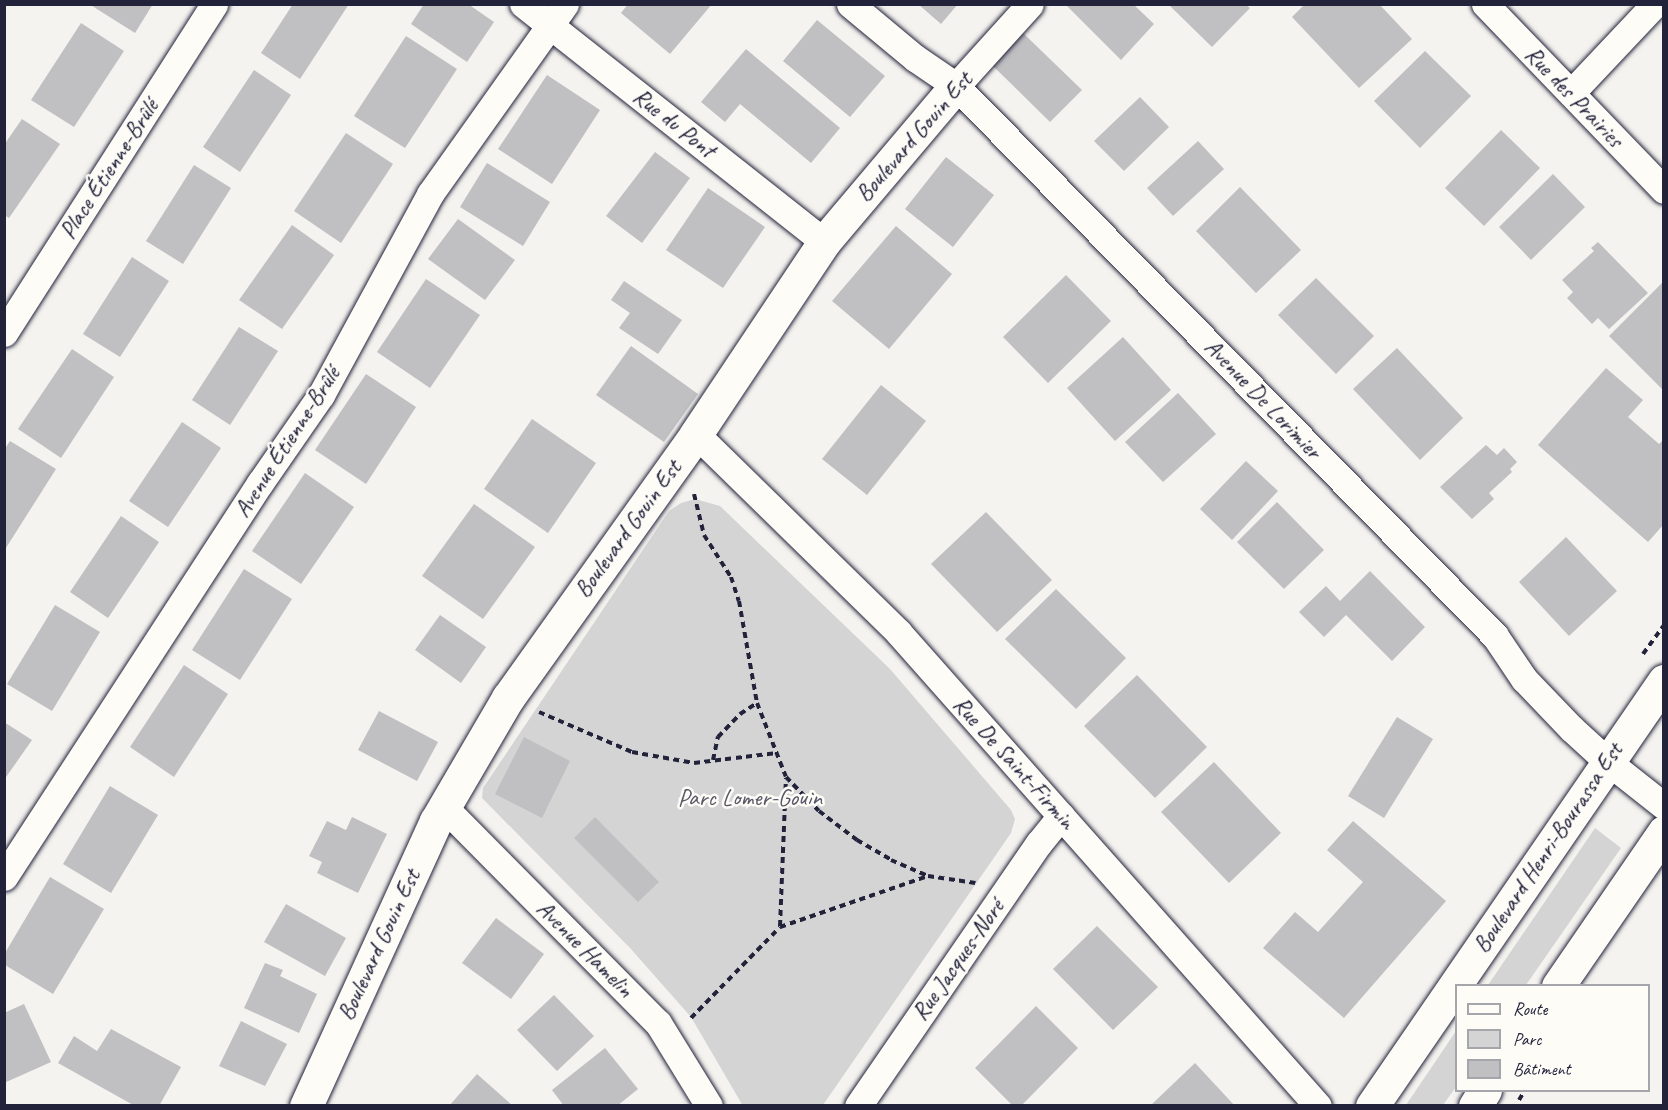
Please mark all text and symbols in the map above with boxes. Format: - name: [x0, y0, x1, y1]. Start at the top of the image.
- street label: Rue des Prairies: [1519, 40, 1629, 154]
- street label: Boulevard Gouin Est: [850, 66, 978, 208]
- street label: Rue du Pont: [627, 82, 721, 164]
- street label: Place Étienne-Brûlé: [53, 94, 165, 244]
- street label: Avenue De Lorimier: [1198, 333, 1328, 465]
- street label: Avenue Étienne-Brûlé: [228, 361, 346, 523]
- street label: Boulevard Gouin Est: [568, 455, 688, 603]
- street label: Rue De Saint-Firmin: [947, 690, 1081, 836]
- street label: Boulevard Henri-Bourassa Est: [1467, 738, 1629, 958]
- park label: Parc Lomer-Gouin: [678, 784, 822, 812]
- street label: Boulevard Gouin Est: [332, 865, 426, 1025]
- street label: Avenue Hamelin: [530, 894, 640, 1004]
- street label: Rue Jacques-Noré: [906, 894, 1010, 1026]
- legend: [1455, 984, 1650, 1092]
- text: Route: [1513, 998, 1547, 1020]
- text: Parc: [1513, 1028, 1541, 1050]
- text: Bâtiment: [1513, 1058, 1571, 1080]

